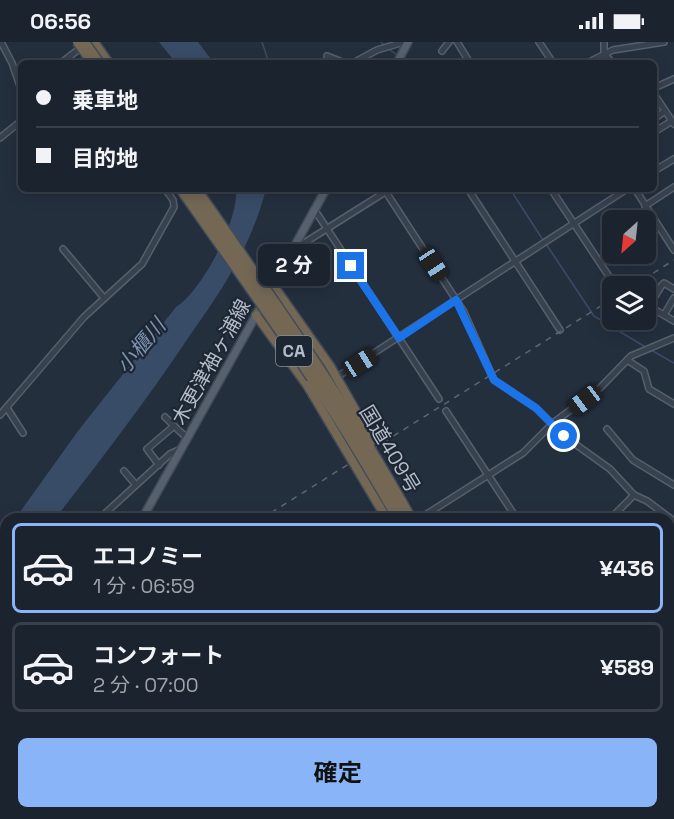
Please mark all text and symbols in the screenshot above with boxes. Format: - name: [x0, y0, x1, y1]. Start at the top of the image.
- text: 06:56: [30, 7, 91, 35]
- text: 乗車地: [72, 86, 138, 114]
- text: 目的地: [72, 144, 138, 172]
- north arrow: [602, 210, 656, 264]
- map controls: [602, 210, 656, 330]
- car: [416, 244, 450, 284]
- callout: 2 分: [258, 245, 330, 287]
- text: 2 分: [276, 252, 312, 278]
- route end: [337, 252, 364, 279]
- button: layers: [602, 276, 656, 330]
- street label: 木更津袖ヶ浦線: [166, 294, 256, 430]
- water label: 小櫃川: [110, 311, 172, 378]
- road number: CA: [276, 336, 312, 366]
- car: [340, 346, 380, 380]
- car: [565, 382, 605, 418]
- street label: 国道409号: [354, 400, 426, 498]
- route start: [550, 422, 577, 449]
- icon: car: [21, 541, 75, 595]
- text: エコノミー: [93, 542, 203, 570]
- text: ¥436: [599, 554, 654, 582]
- text: 1 分 · 06:59: [93, 573, 195, 599]
- icon: car: [21, 640, 75, 694]
- text: コンフォート: [93, 641, 224, 669]
- text: ¥589: [600, 653, 654, 681]
- text: 2 分 · 07:00: [93, 672, 199, 698]
- button: 確定: [18, 738, 657, 807]

